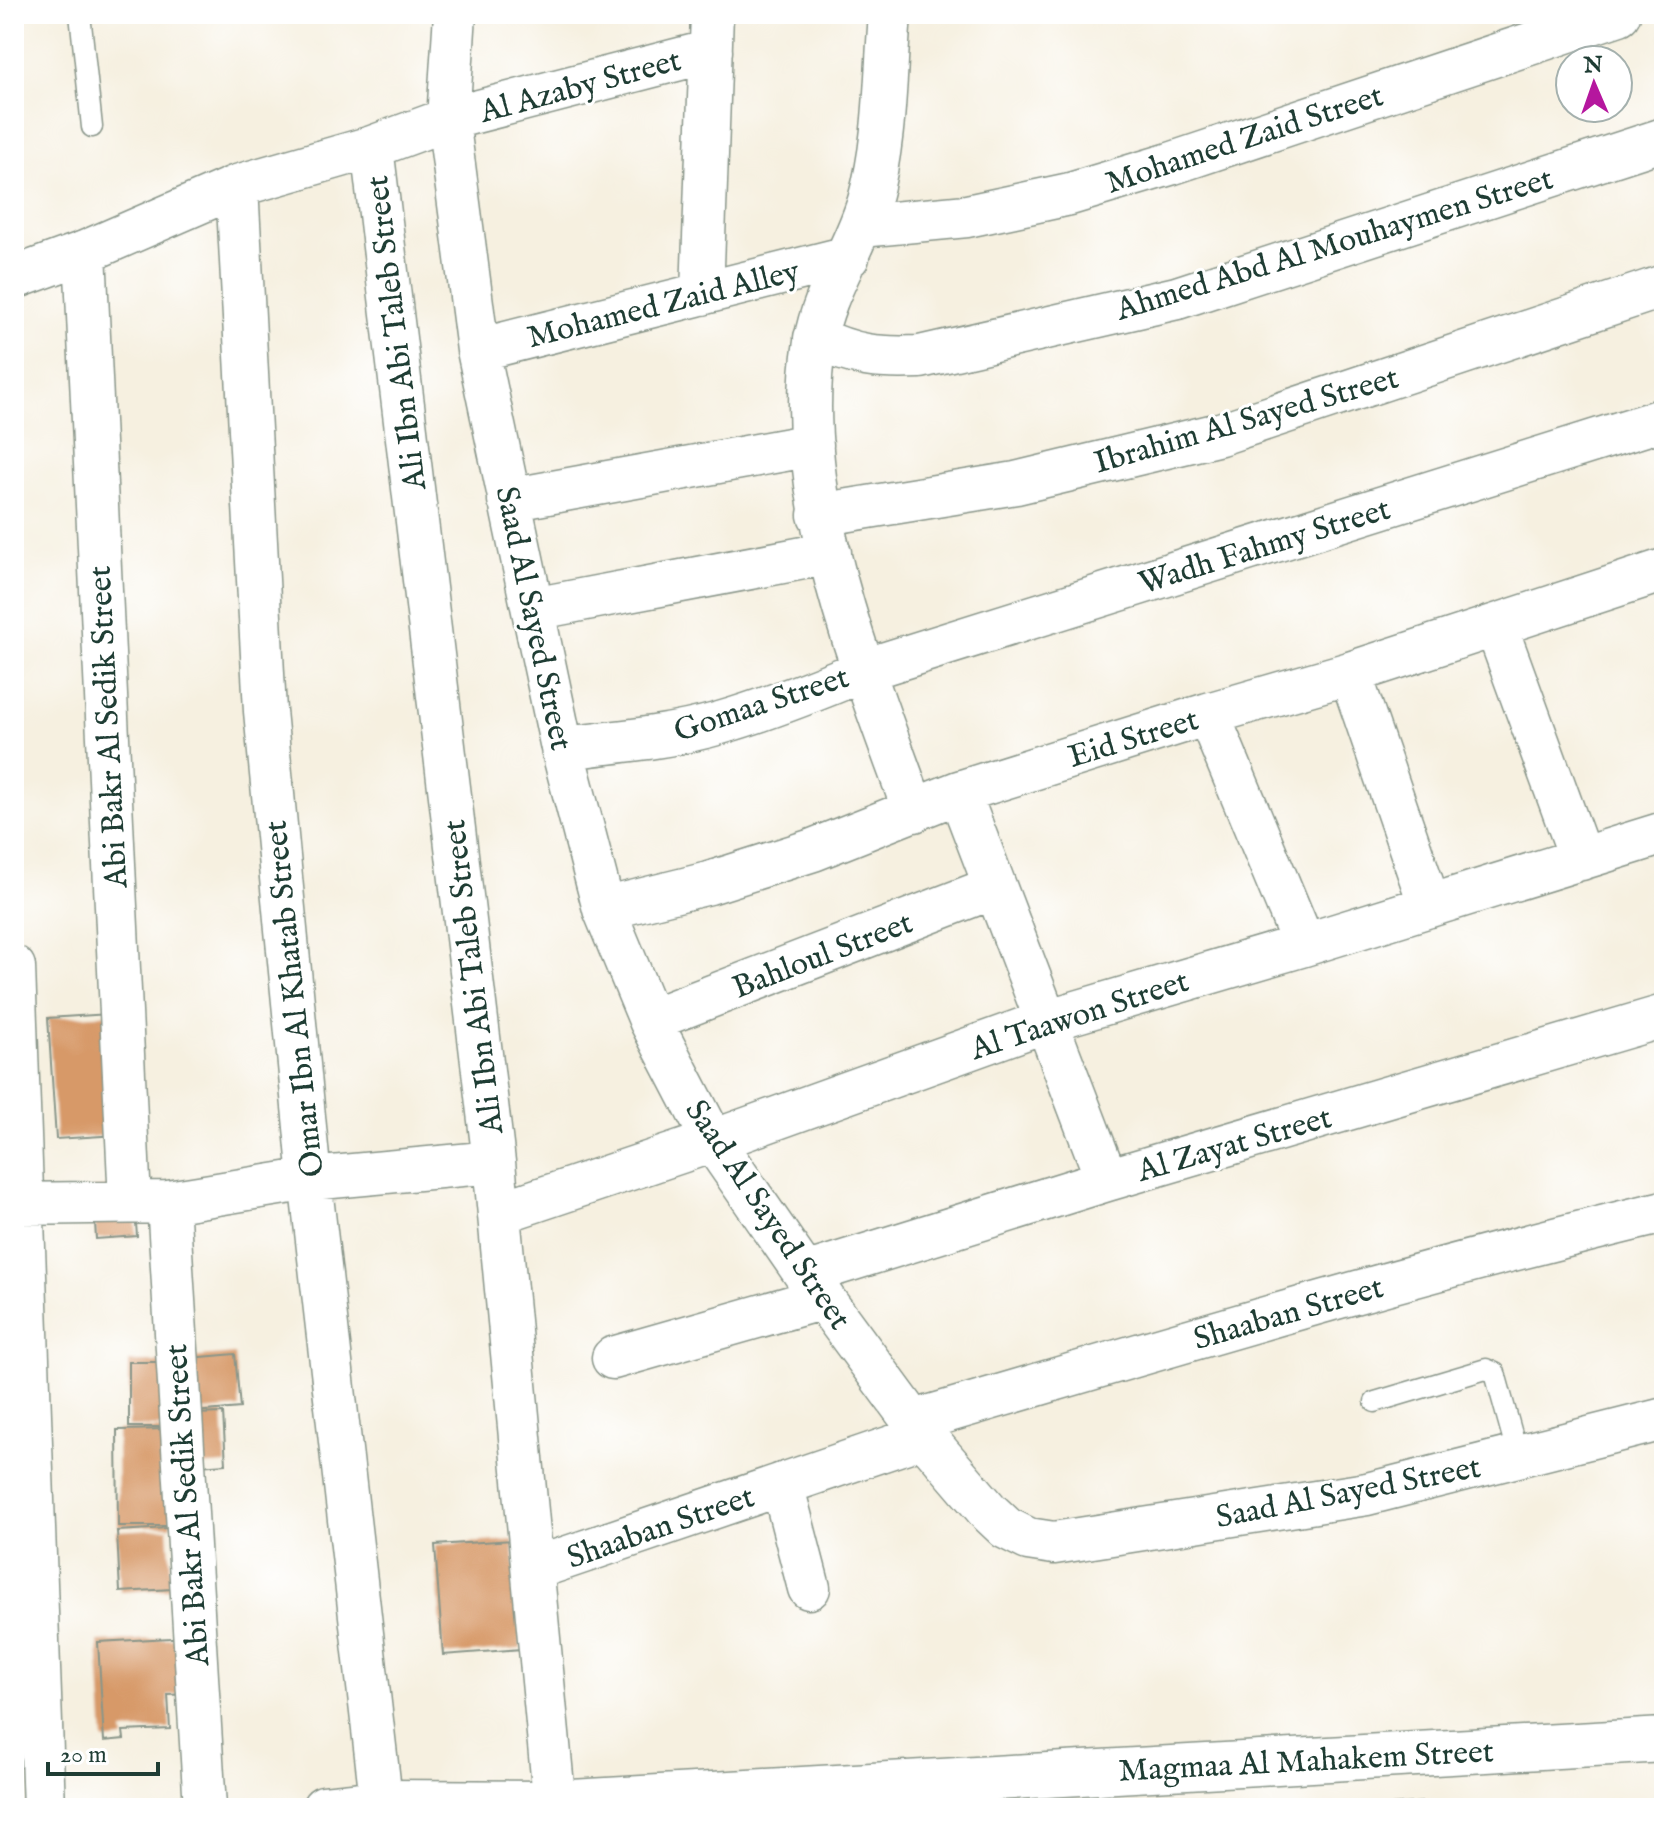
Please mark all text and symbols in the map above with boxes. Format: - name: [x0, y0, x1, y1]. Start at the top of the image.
- street label: Al Azaby Street: [475, 41, 686, 134]
- north arrow: [1554, 44, 1634, 124]
- text: N: [1582, 52, 1603, 80]
- street label: Mohamed Zaid Street: [1101, 76, 1389, 205]
- street label: Ahmed Abd Al Mouhaymen Street: [1110, 159, 1558, 332]
- street label: Ali Ibn Abi Taleb Street: [358, 173, 437, 493]
- street label: Mohamed Zaid Alley: [523, 252, 804, 359]
- street label: Ibrahim Al Sayed Street: [1090, 358, 1404, 484]
- street label: Saad Al Sayed Street: [485, 483, 581, 754]
- street label: Wadh Fahmy Street: [1134, 490, 1395, 605]
- street label: Abi Bakr Al Sedik Street: [81, 565, 138, 890]
- street label: Gomaa Street: [669, 658, 854, 753]
- street label: Eid Street: [1064, 700, 1204, 779]
- street label: Ali Ibn Abi Taleb Street: [435, 817, 514, 1137]
- street label: Omar Ibn Al Khatab Street: [256, 818, 335, 1179]
- street label: Bahloul Street: [727, 903, 919, 1009]
- street label: Al Taawon Street: [965, 962, 1194, 1071]
- street label: Saad Al Sayed Street: [675, 1092, 859, 1338]
- street label: Al Zayat Street: [1132, 1098, 1337, 1193]
- street label: Shaaban Street: [1189, 1268, 1388, 1361]
- street label: Abi Bakr Al Sedik Street: [157, 1342, 220, 1668]
- street label: Saad Al Sayed Street: [1213, 1448, 1484, 1539]
- street label: Shaaban Street: [562, 1477, 760, 1580]
- scale bar: [48, 1726, 158, 1776]
- street label: Magmaa Al Mahakem Street: [1118, 1732, 1495, 1793]
- text: 20 m: [60, 1740, 107, 1771]

